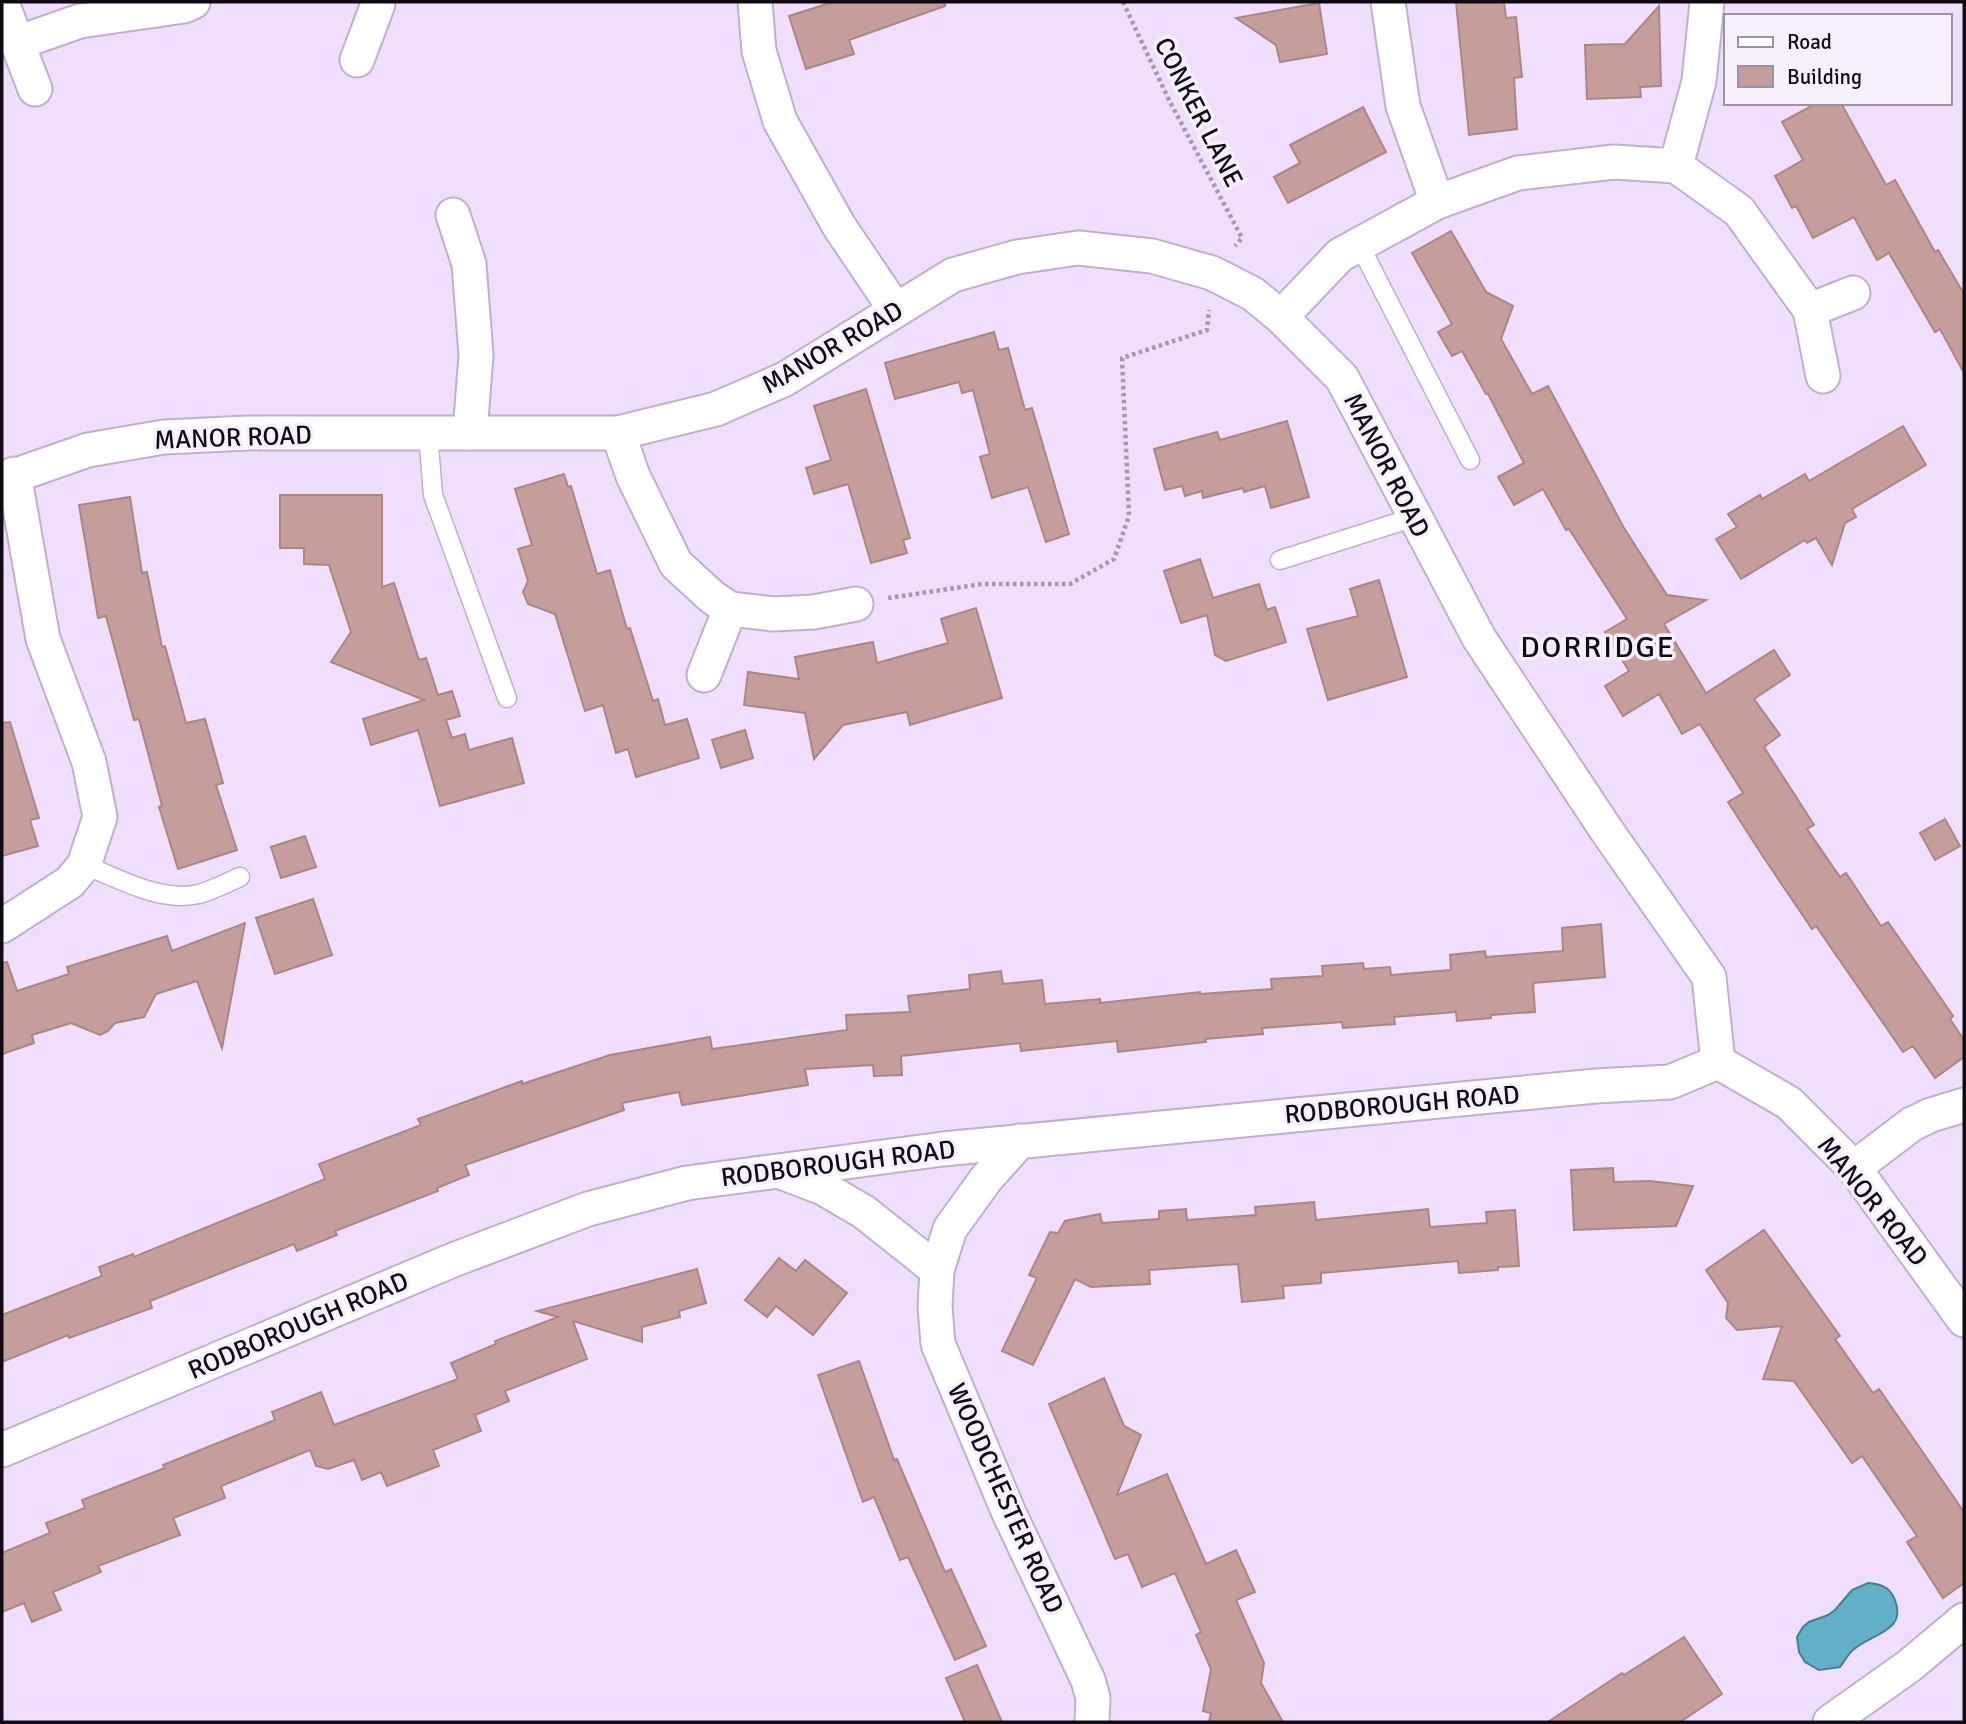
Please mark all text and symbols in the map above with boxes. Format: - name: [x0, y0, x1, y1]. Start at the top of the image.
- legend: [1724, 14, 1952, 105]
- text: Road: [1787, 29, 1832, 55]
- street label: CONKER LANE: [1147, 32, 1249, 193]
- text: Building: [1787, 64, 1862, 90]
- street label: MANOR ROAD: [756, 295, 909, 401]
- street label: MANOR ROAD: [1336, 388, 1436, 543]
- street label: MANOR ROAD: [154, 419, 312, 457]
- district label: DORRIDGE: [1520, 629, 1676, 666]
- street label: RODBOROUGH ROAD: [1283, 1079, 1521, 1131]
- street label: MANOR ROAD: [1810, 1130, 1934, 1273]
- street label: RODBOROUGH ROAD: [719, 1134, 957, 1194]
- street label: RODBOROUGH ROAD: [183, 1265, 413, 1387]
- street label: WOODCHESTER ROAD: [940, 1379, 1070, 1618]

